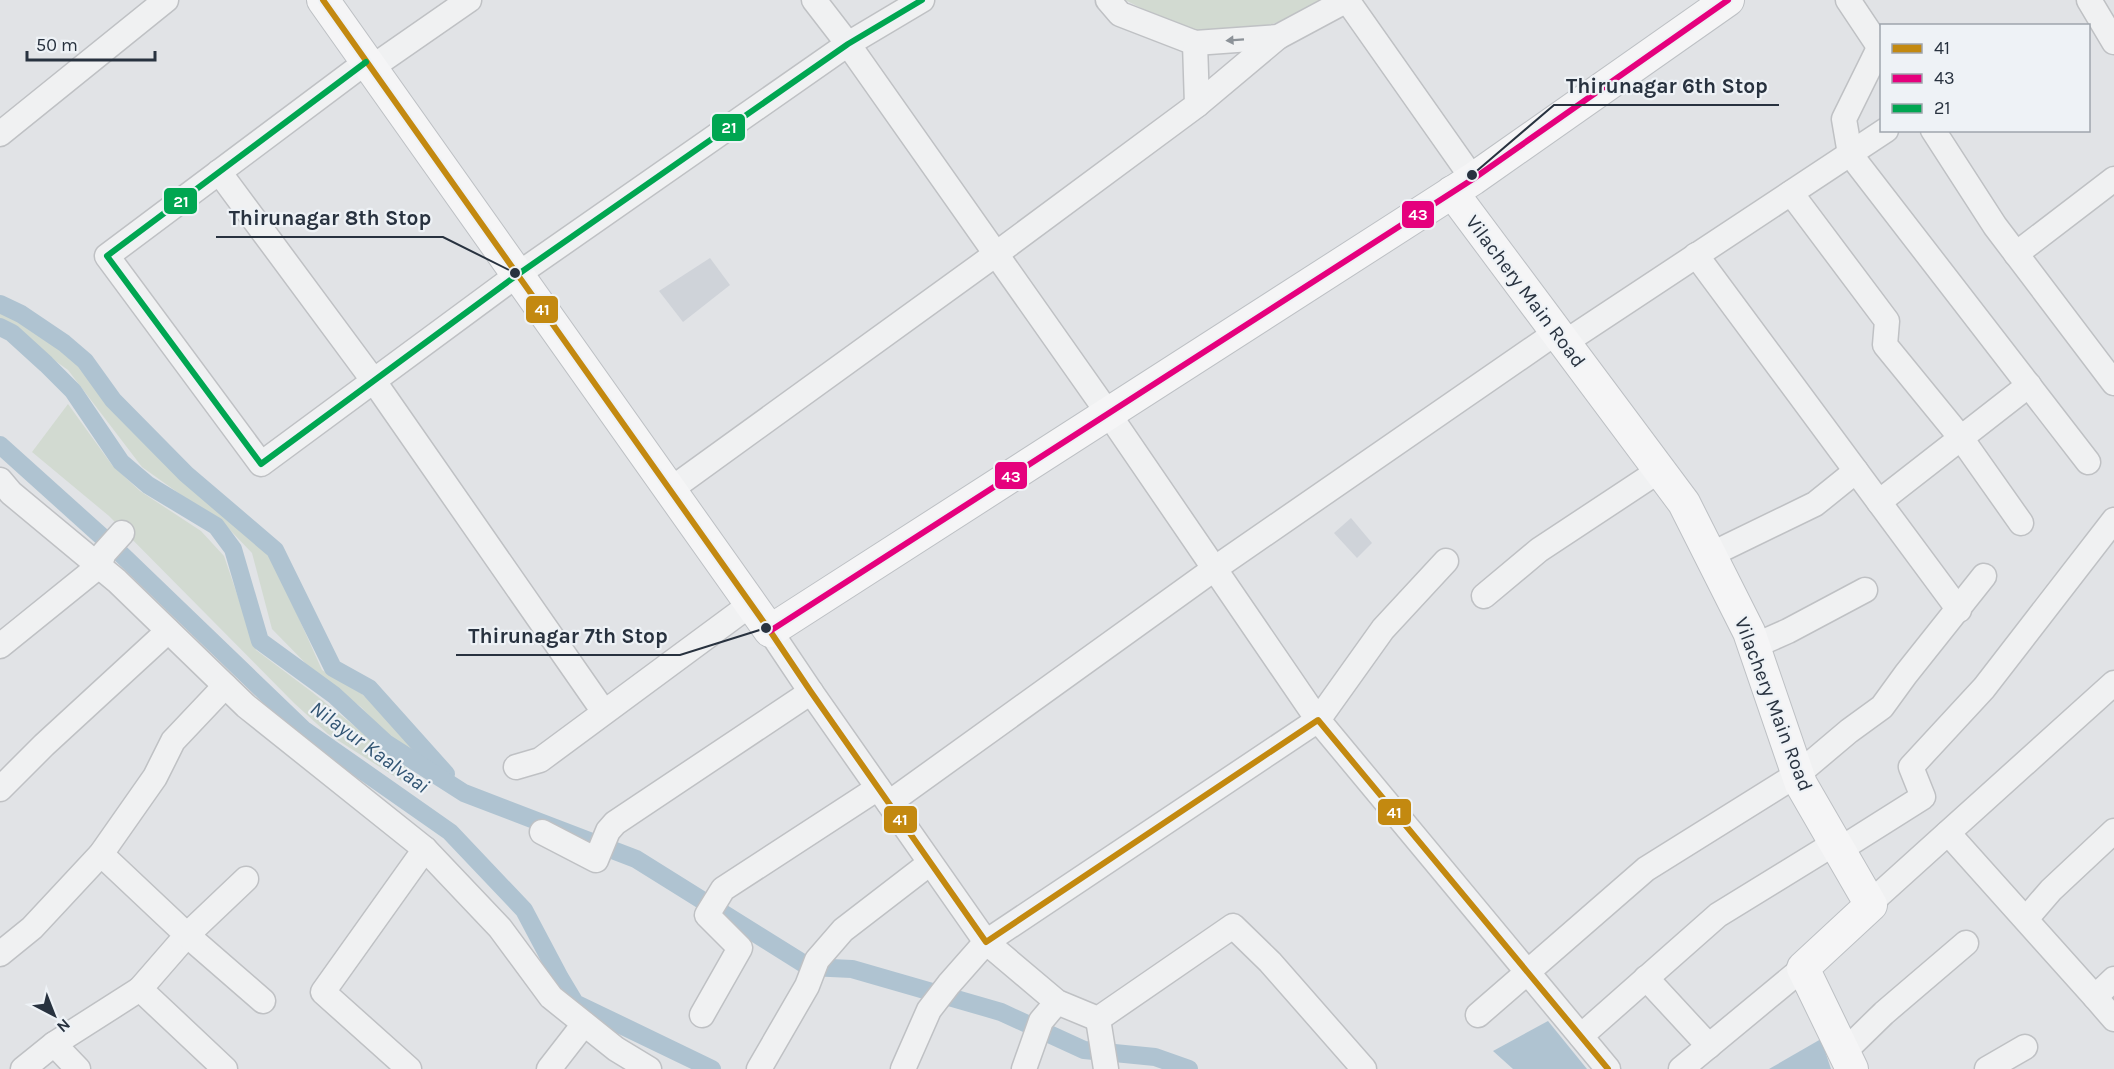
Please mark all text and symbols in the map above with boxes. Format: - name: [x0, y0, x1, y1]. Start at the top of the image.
- scale bar: [27, 24, 154, 62]
- legend: [1880, 24, 2090, 132]
- text: 50 m: [36, 34, 78, 56]
- one-way arrow: [1226, 35, 1245, 45]
- text: 41: [1934, 37, 1950, 59]
- callout: Thirunagar 6th Stop: [1554, 66, 1779, 105]
- text: 43: [1934, 67, 1955, 89]
- text: Thirunagar 6th Stop: [1566, 74, 1768, 98]
- text: 21: [1934, 97, 1950, 119]
- line badge: 21: [711, 113, 746, 142]
- text: 21: [721, 118, 737, 137]
- line badge: 21: [163, 187, 198, 215]
- text: 21: [173, 192, 189, 211]
- callout: Thirunagar 8th Stop: [216, 198, 443, 237]
- line badge: 43: [1401, 200, 1435, 229]
- text: 43: [1408, 205, 1428, 224]
- text: Thirunagar 8th Stop: [229, 206, 431, 230]
- street label: Vilachery Main Road: [1461, 211, 1590, 372]
- line badge: 41: [525, 295, 559, 324]
- text: 41: [534, 300, 550, 319]
- line badge: 43: [994, 461, 1028, 490]
- text: 43: [1001, 467, 1021, 486]
- street label: Vilachery Main Road: [1730, 614, 1817, 794]
- callout: Thirunagar 7th Stop: [456, 616, 680, 655]
- text: Thirunagar 7th Stop: [468, 624, 668, 648]
- water label: Nilayur Kaalvaai: [306, 696, 434, 798]
- line badge: 41: [1377, 798, 1412, 826]
- text: 41: [1386, 803, 1402, 822]
- line badge: 41: [883, 805, 918, 834]
- text: 41: [892, 810, 908, 829]
- north arrow: [24, 985, 84, 1045]
- text: N: [53, 1015, 74, 1037]

